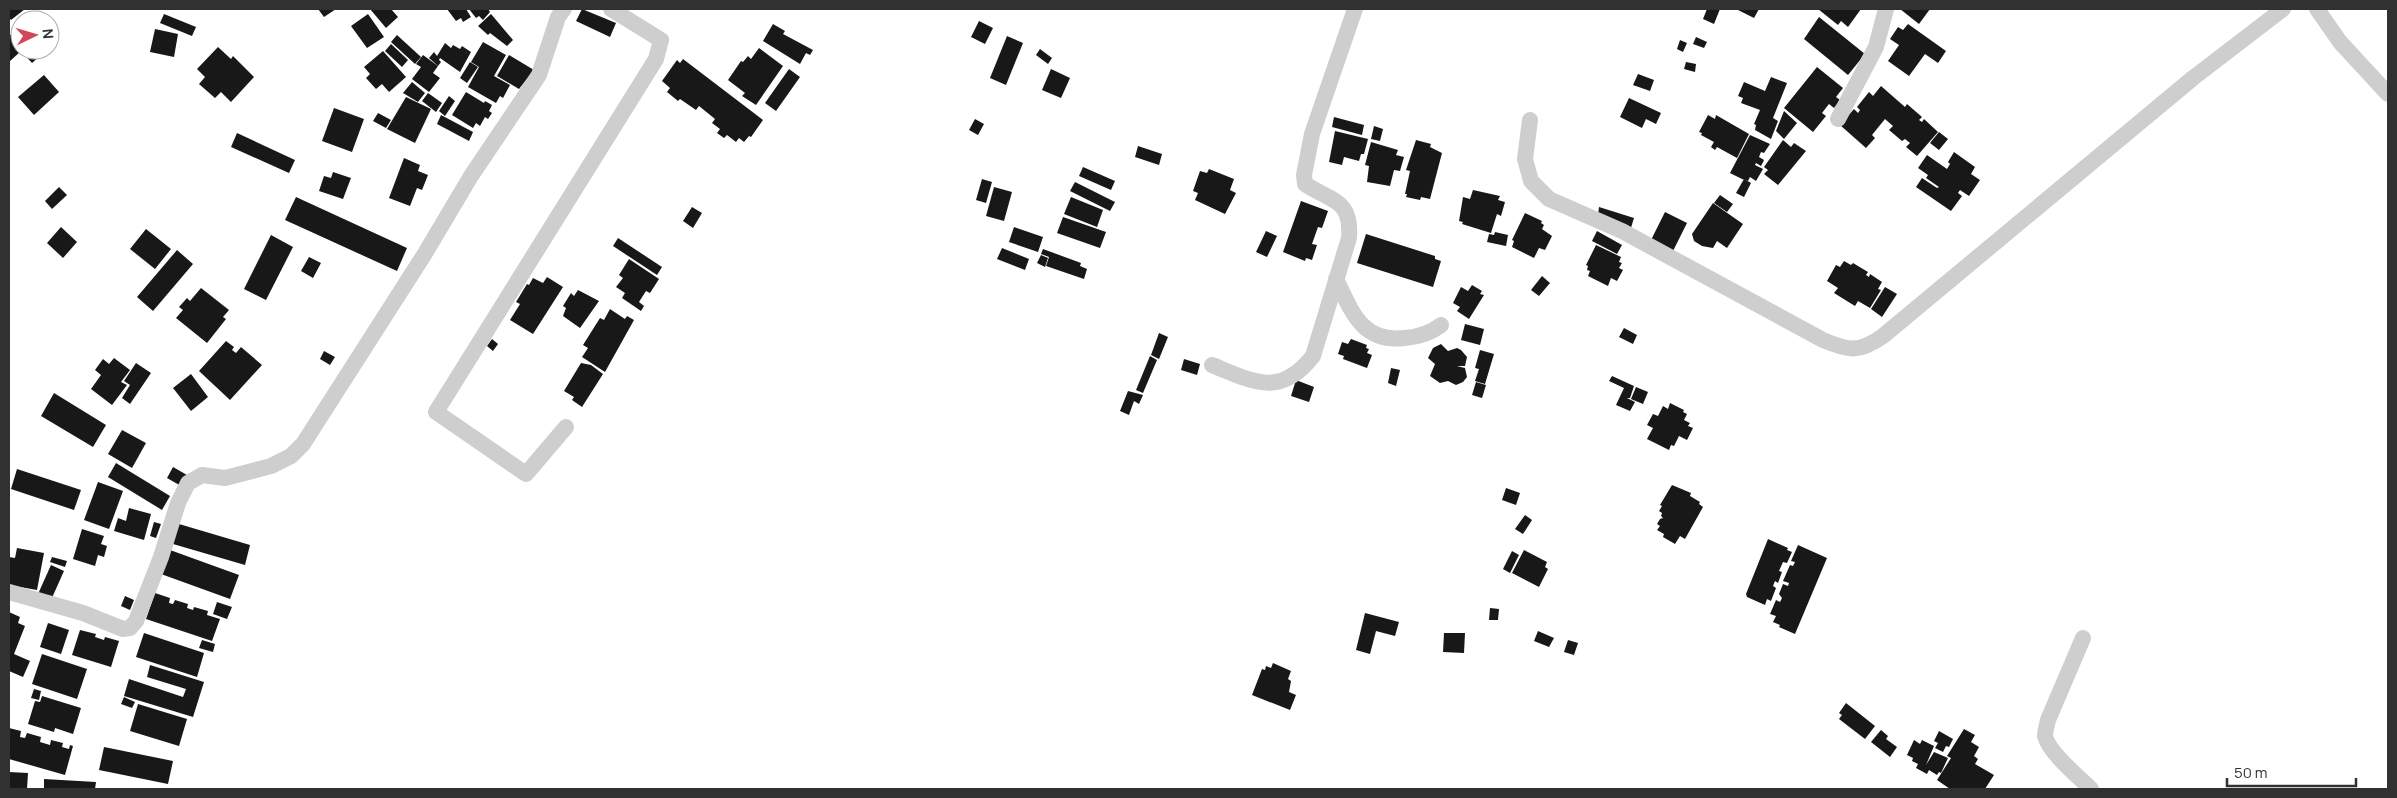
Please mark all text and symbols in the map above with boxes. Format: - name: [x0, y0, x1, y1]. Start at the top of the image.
- north arrow: [10, 10, 60, 60]
- text: N: [39, 28, 58, 40]
- scale bar: [2227, 756, 2356, 788]
- text: 50 m: [2234, 762, 2268, 783]

